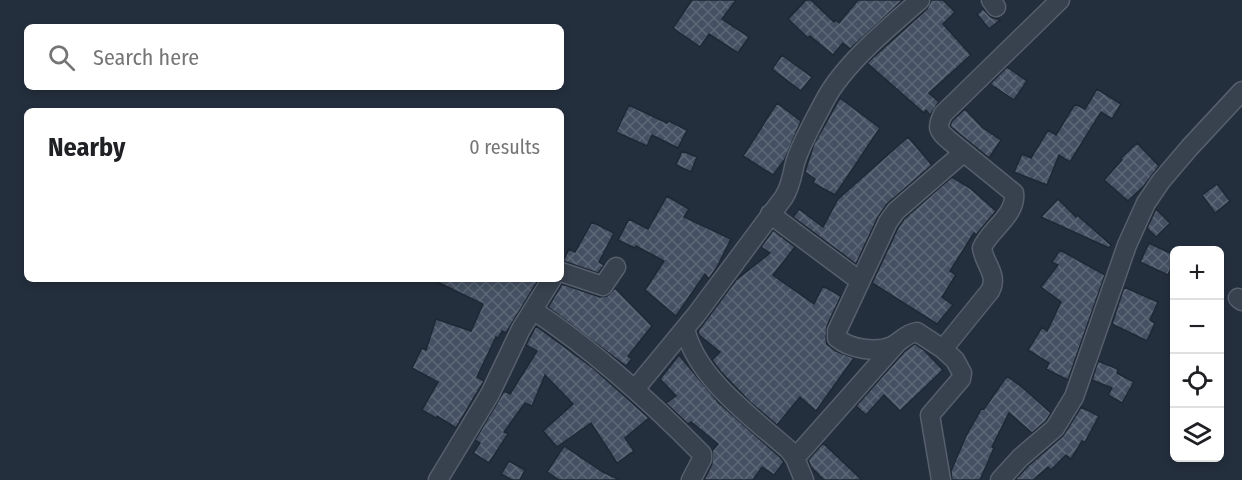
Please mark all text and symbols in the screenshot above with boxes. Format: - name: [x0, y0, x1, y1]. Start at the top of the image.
- search box: [24, 24, 564, 90]
- icon: search: [45, 41, 78, 74]
- text: Search here: [93, 44, 199, 71]
- text: Nearby: [48, 132, 125, 163]
- text: 0 results: [469, 135, 540, 159]
- map controls: [1170, 246, 1224, 462]
- button: +: [1170, 246, 1224, 300]
- button: −: [1170, 300, 1224, 354]
- button: locate: [1170, 354, 1224, 408]
- button: layers: [1170, 408, 1224, 462]

